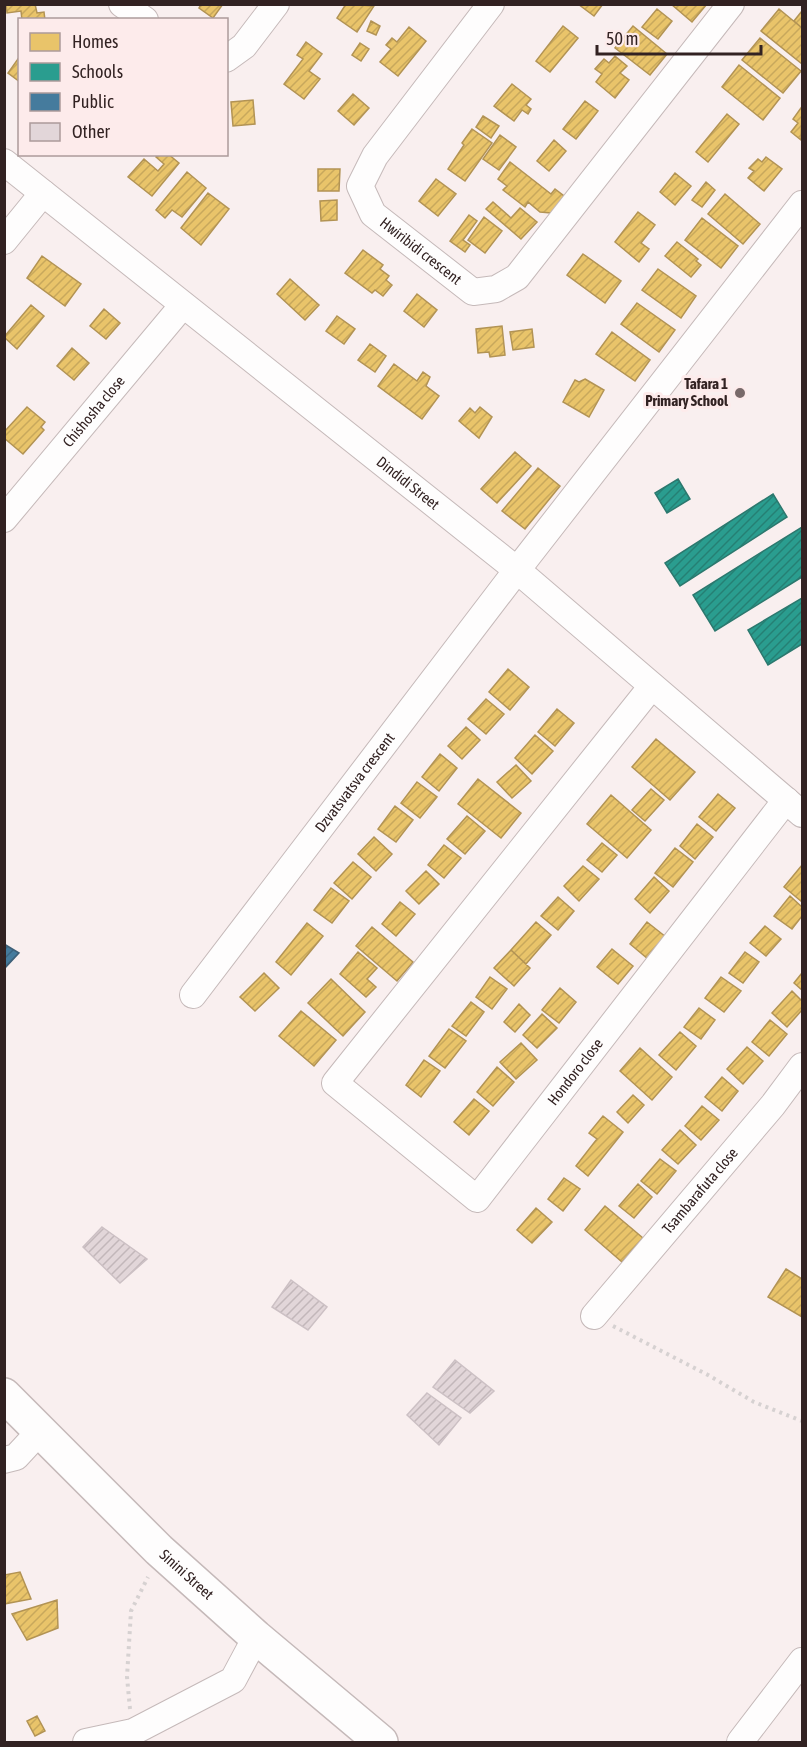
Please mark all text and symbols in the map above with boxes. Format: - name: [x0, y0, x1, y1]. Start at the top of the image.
- legend: [18, 18, 228, 156]
- scale bar: [597, 18, 760, 56]
- text: 50 m: [606, 28, 638, 49]
- text: Homes: [72, 31, 118, 52]
- text: Schools: [72, 61, 123, 82]
- text: Public: [72, 91, 114, 112]
- text: Other: [72, 121, 111, 142]
- street label: Hwiribidi crescent: [377, 214, 465, 288]
- street label: Chishosha close: [59, 372, 128, 450]
- place label: Tafara 1 Primary School: [645, 375, 729, 409]
- marker: Tafara 1 Primary School: [733, 386, 747, 400]
- street label: Dindidi Street: [373, 453, 443, 513]
- street label: Dzvatsvatsva crescent: [311, 729, 398, 835]
- street label: Hondoro close: [544, 1035, 606, 1108]
- street label: Tsambarafuta close: [659, 1144, 741, 1237]
- street label: Sinini Street: [156, 1546, 217, 1603]

